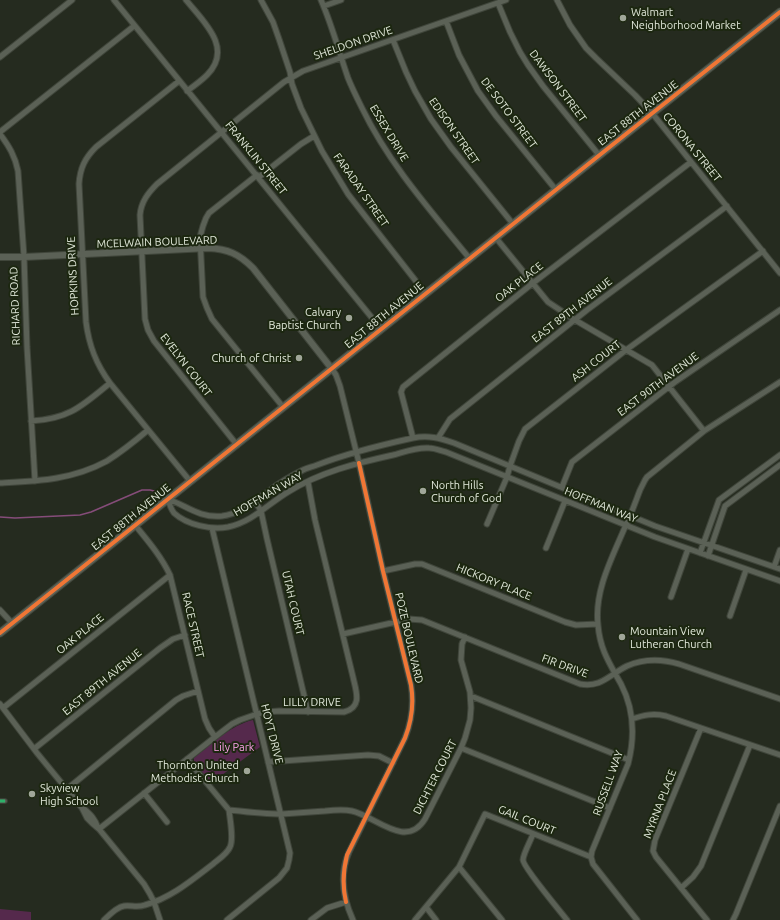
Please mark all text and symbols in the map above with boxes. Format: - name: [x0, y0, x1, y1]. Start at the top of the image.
- place label: Walmart Neighborhood Market: [631, 5, 740, 31]
- marker: Walmart Neighborhood Market: [618, 13, 628, 23]
- street label: SHELDON DRIVE: [312, 23, 394, 63]
- street label: DAWSON STREET: [527, 47, 589, 125]
- street label: DE SOTO STREET: [478, 75, 540, 151]
- street label: EAST 88TH AVENUE: [595, 78, 681, 148]
- street label: EDISON STREET: [426, 95, 482, 167]
- street label: ESSEX DRIVE: [367, 102, 411, 164]
- street label: CORONA STREET: [660, 110, 724, 184]
- street label: FRANKLIN STREET: [222, 119, 290, 197]
- street label: FARADAY STREET: [331, 151, 391, 229]
- street label: MCELWAIN BOULEVARD: [96, 233, 218, 251]
- street label: HOPKINS DRIVE: [64, 236, 82, 316]
- street label: OAK PLACE: [492, 259, 546, 305]
- street label: RICHARD ROAD: [7, 267, 23, 345]
- street label: EAST 89TH AVENUE: [529, 275, 615, 345]
- street label: EAST 88TH AVENUE: [342, 279, 426, 351]
- place label: Calvary Baptist Church: [268, 305, 341, 331]
- marker: Calvary Baptist Church: [344, 313, 354, 323]
- street label: EVELYN COURT: [157, 331, 215, 399]
- street label: ASH COURT: [569, 338, 623, 384]
- street label: EAST 90TH AVENUE: [615, 349, 701, 419]
- place label: Church of Christ: [212, 351, 291, 365]
- marker: Church of Christ: [294, 353, 304, 363]
- street label: HOFFMAN WAY: [231, 469, 305, 519]
- place label: North Hills Church of God: [431, 478, 502, 504]
- street label: EAST 88TH AVENUE: [89, 481, 173, 553]
- street label: HOFFMAN WAY: [563, 484, 639, 526]
- marker: North Hills Church of God: [418, 486, 428, 496]
- street label: HICKORY PLACE: [454, 561, 534, 603]
- street label: UTAH COURT: [279, 569, 307, 637]
- street label: RACE STREET: [179, 591, 207, 659]
- street label: POZE BOULEVARD: [392, 591, 426, 685]
- street label: OAK PLACE: [54, 611, 106, 657]
- place label: Mountain View Lutheran Church: [630, 624, 712, 650]
- marker: Mountain View Lutheran Church: [617, 632, 627, 642]
- street label: EAST 89TH AVENUE: [60, 646, 144, 718]
- street label: FIR DRIVE: [540, 651, 590, 681]
- street label: LILLY DRIVE: [283, 695, 341, 709]
- street label: HOYT DRIVE: [258, 702, 286, 766]
- street label: DICHTER COURT: [410, 737, 460, 817]
- park label: Lily Park: [214, 740, 254, 754]
- street label: RUSSELL WAY: [590, 749, 626, 817]
- place label: Thornton United Methodist Church: [151, 758, 239, 784]
- marker: Thornton United Methodist Church: [242, 766, 252, 776]
- street label: MYRNA PLACE: [641, 768, 679, 840]
- place label: Skyview High School: [40, 781, 98, 807]
- marker: Skyview High School: [27, 789, 37, 799]
- street label: GAIL COURT: [496, 802, 558, 838]

